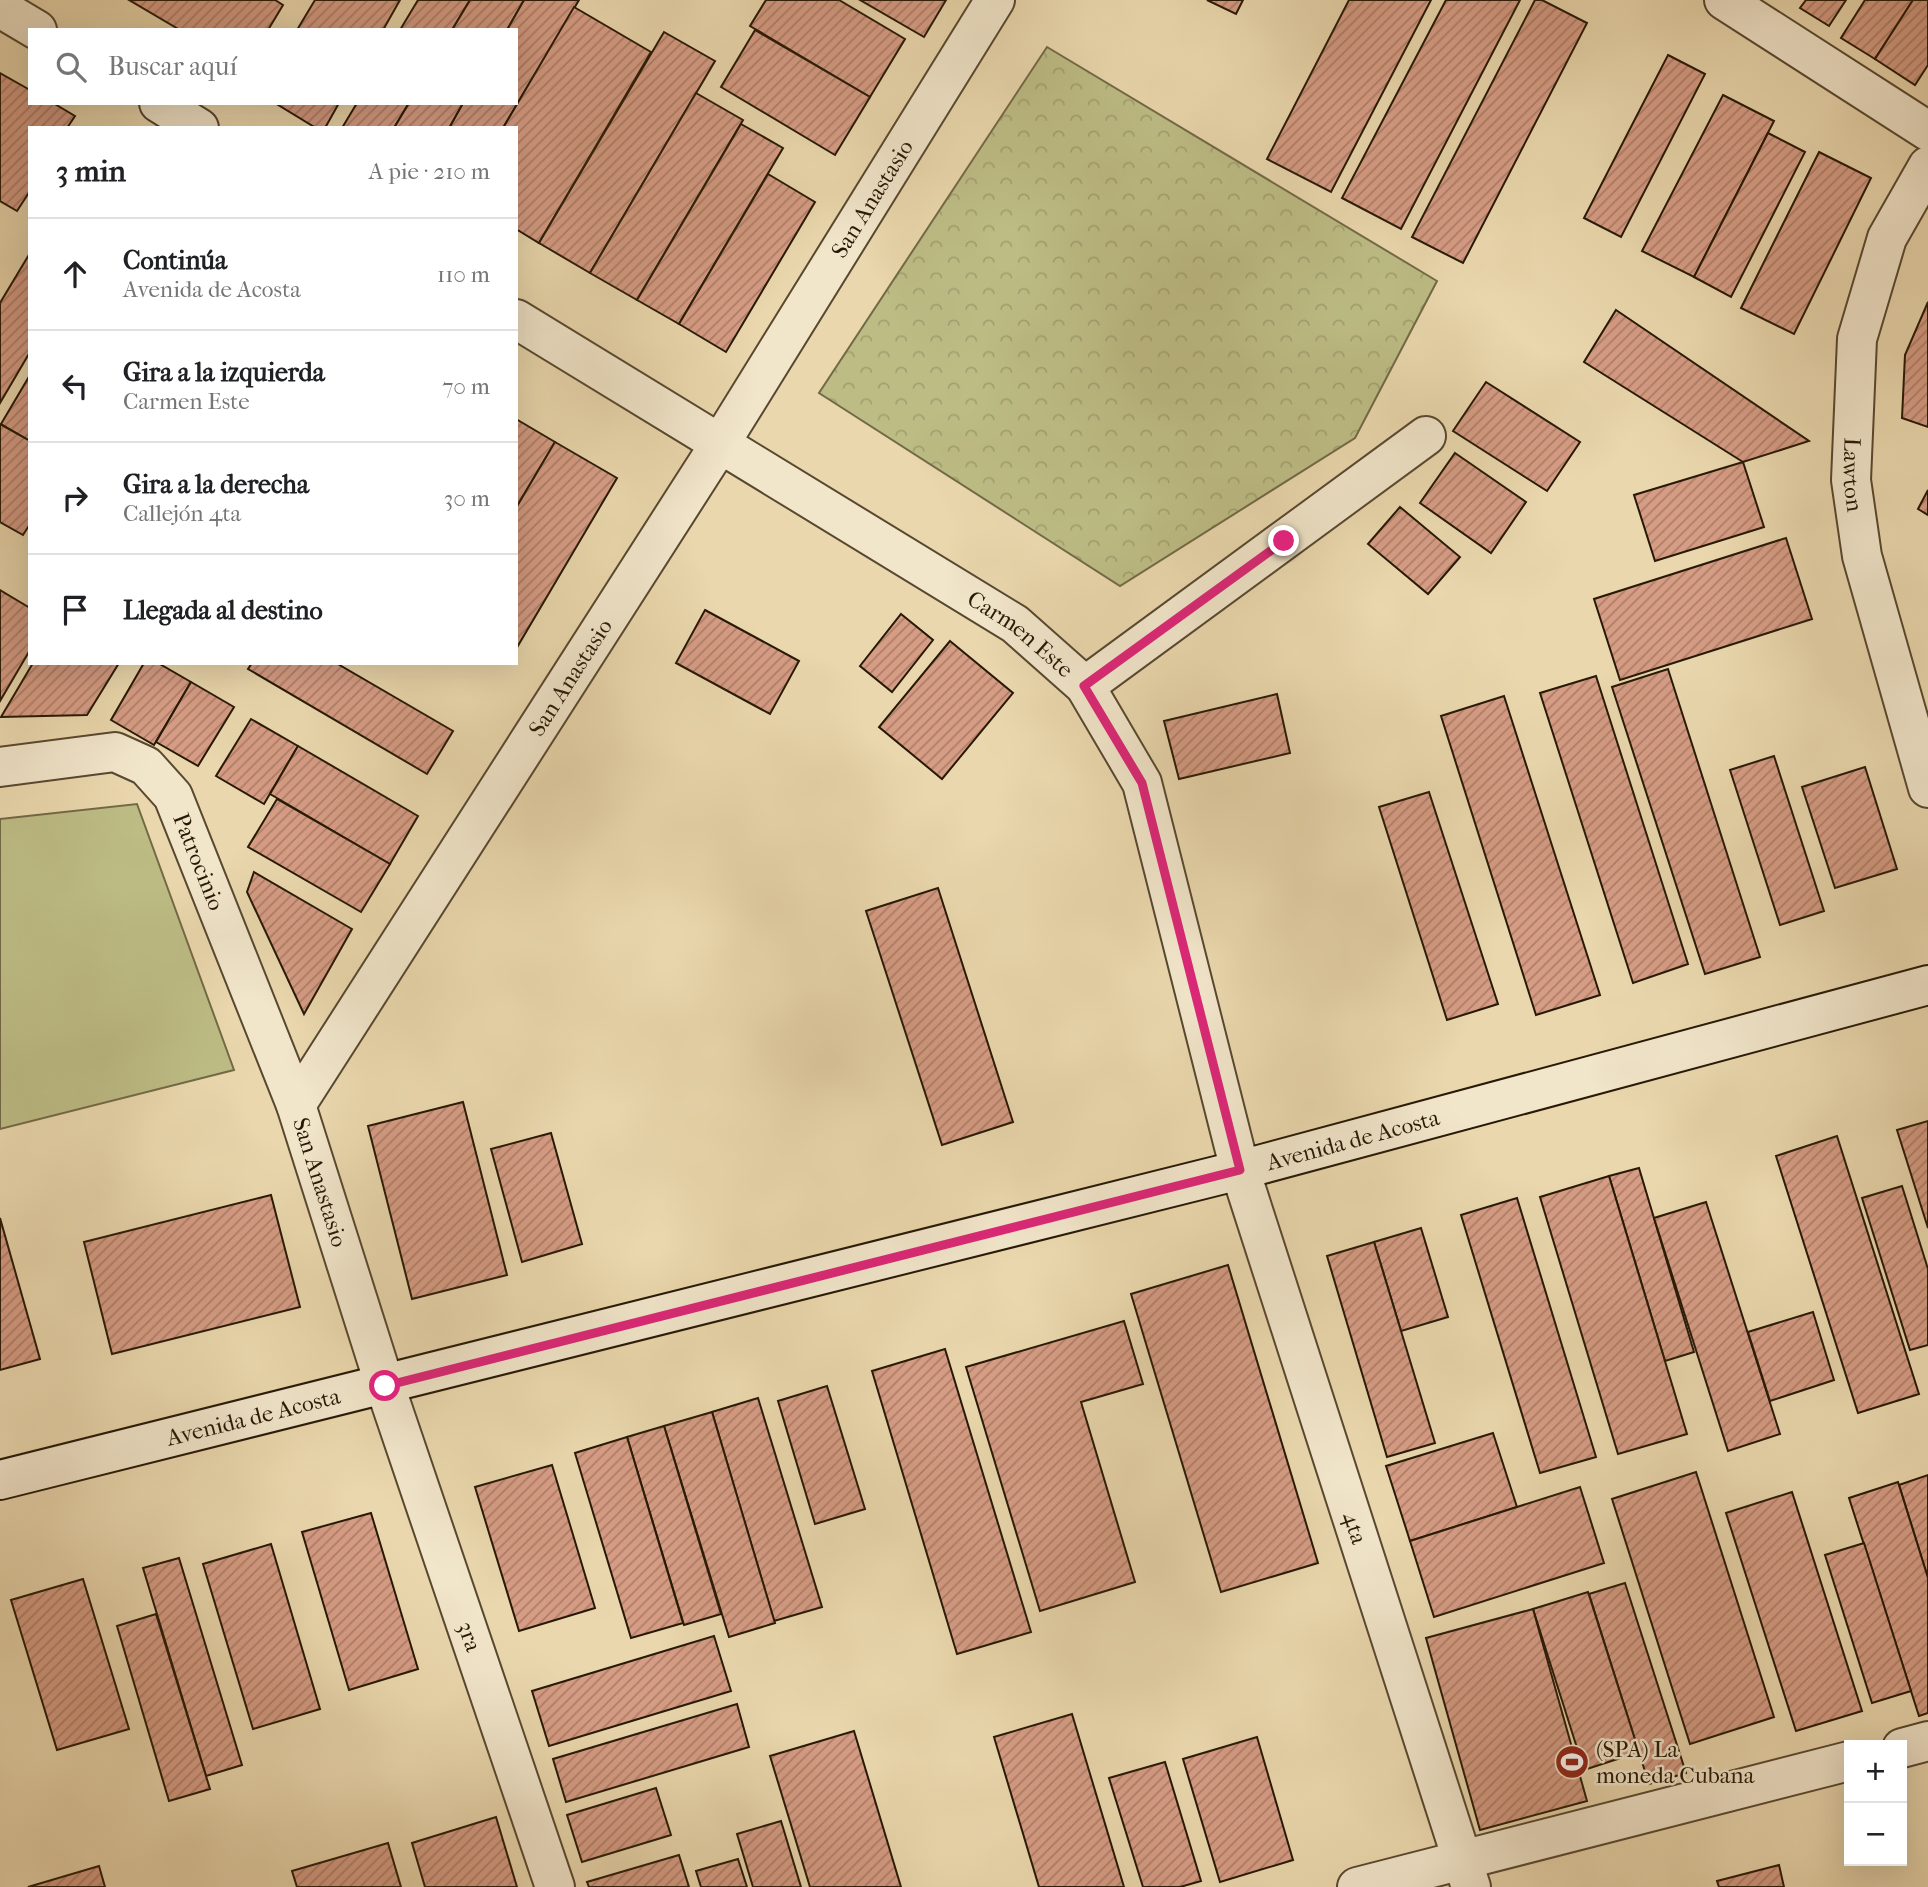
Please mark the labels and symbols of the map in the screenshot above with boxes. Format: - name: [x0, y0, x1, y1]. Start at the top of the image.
- street label: San Anastasio: [825, 134, 919, 263]
- street label: Lawton: [1837, 437, 1869, 514]
- route end: [1268, 525, 1299, 556]
- street label: Carmen Este: [963, 585, 1079, 683]
- street label: San Anastasio: [523, 614, 618, 741]
- street label: Patrocinio: [168, 809, 231, 914]
- street label: Avenida de Acosta: [1262, 1103, 1443, 1176]
- street label: San Anastasio: [287, 1114, 354, 1250]
- route start: [369, 1370, 400, 1401]
- street label: Avenida de Acosta: [163, 1382, 343, 1452]
- street label: 4ta: [1337, 1508, 1373, 1548]
- street label: 3ra: [452, 1618, 488, 1655]
- place label: (SPA) La moneda Cubana: [1596, 1736, 1755, 1789]
- sports icon: (SPA) La moneda Cubana: [1553, 1743, 1591, 1781]

